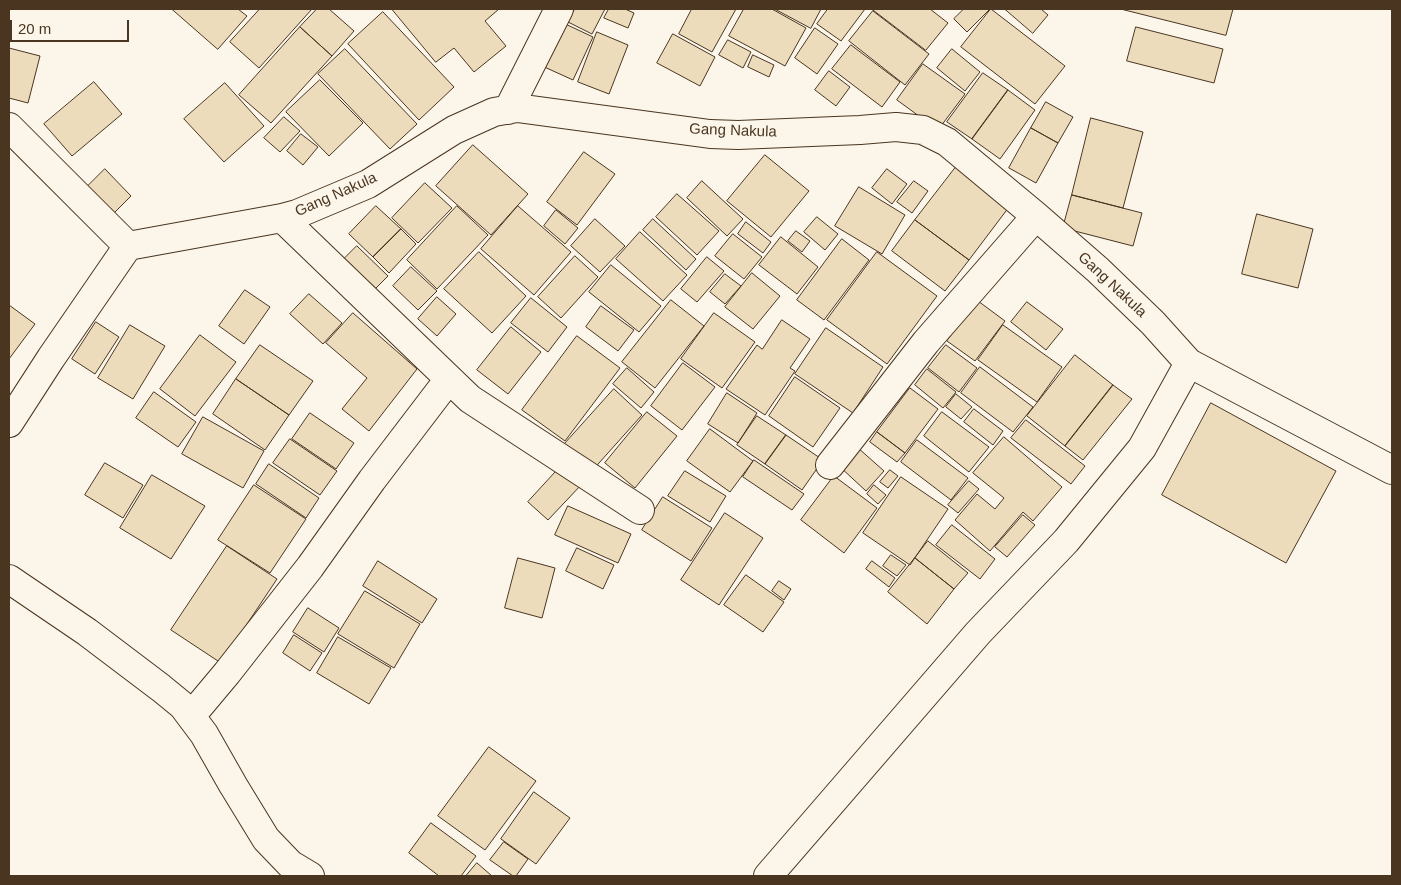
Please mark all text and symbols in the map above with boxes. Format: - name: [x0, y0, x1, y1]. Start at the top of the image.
- scale bar: [12, 10, 131, 42]
- text: 20 m: [18, 20, 51, 37]
- street label: Gang Nakula: [689, 120, 777, 142]
- street label: Gang Nakula: [292, 169, 380, 221]
- street label: Gang Nakula: [1074, 249, 1150, 321]

